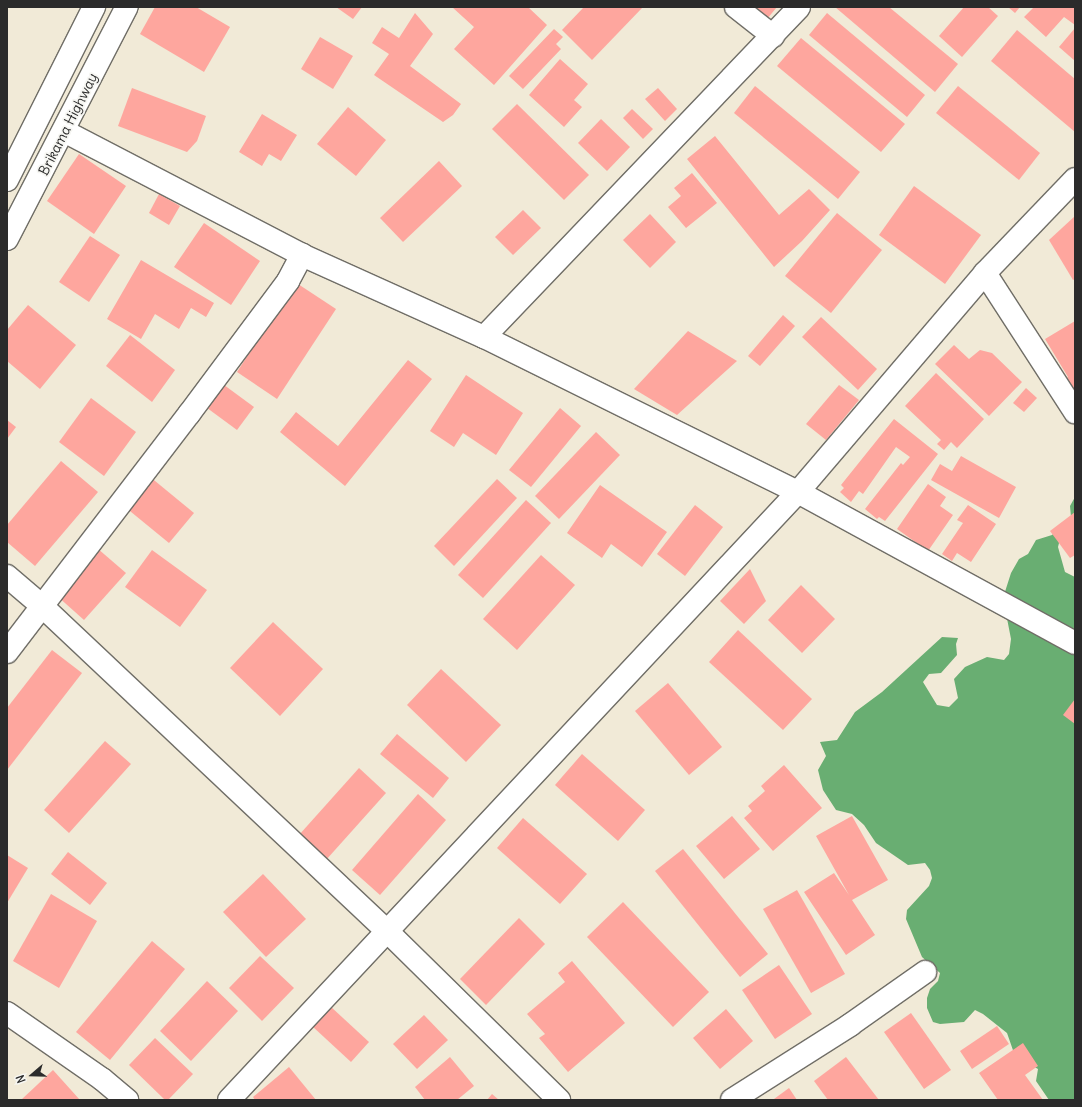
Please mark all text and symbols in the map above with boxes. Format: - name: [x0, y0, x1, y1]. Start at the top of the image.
- street label: Brikama Highway: [35, 70, 101, 178]
- north arrow: [12, 1055, 52, 1095]
- text: N: [13, 1073, 29, 1085]

